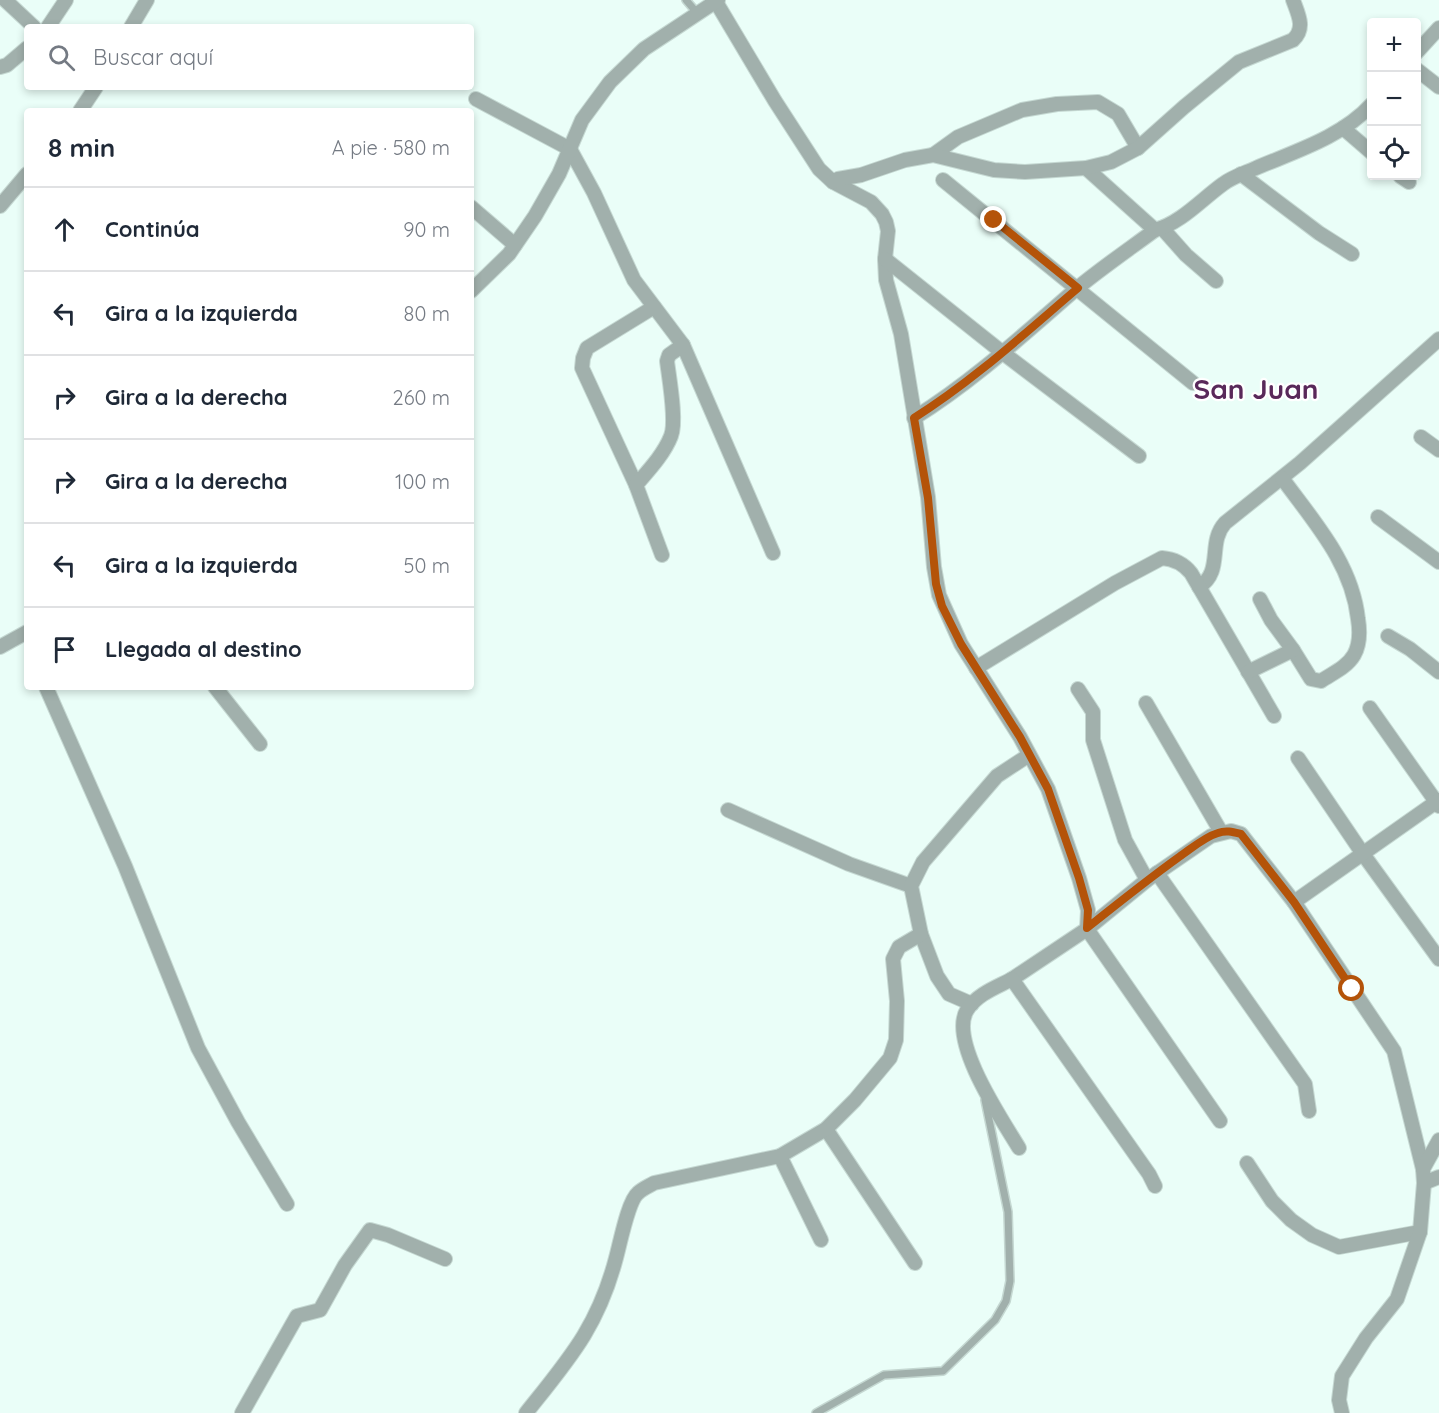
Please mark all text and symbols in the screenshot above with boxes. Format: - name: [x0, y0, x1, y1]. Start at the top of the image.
- map controls: [1367, 18, 1421, 180]
- button: +: [1367, 18, 1421, 72]
- search box: [24, 24, 474, 90]
- icon: search: [45, 41, 78, 74]
- text: Buscar aquí: [93, 43, 213, 71]
- button: −: [1367, 72, 1421, 126]
- button: locate: [1367, 126, 1421, 180]
- text: 8 min: [48, 131, 115, 164]
- text: A pie · 580 m: [332, 135, 450, 160]
- route end: [980, 206, 1006, 232]
- icon: ahead: [48, 213, 81, 246]
- text: Continúa: [105, 215, 200, 243]
- text: 90 m: [403, 217, 450, 242]
- icon: left: [48, 297, 81, 330]
- text: Gira a la izquierda: [105, 299, 298, 327]
- text: 80 m: [404, 301, 450, 326]
- district label: San Juan: [1194, 371, 1319, 406]
- icon: right: [48, 381, 81, 414]
- text: Gira a la derecha: [105, 383, 288, 411]
- text: 260 m: [393, 385, 450, 410]
- icon: right: [48, 465, 81, 498]
- text: Gira a la derecha: [105, 467, 288, 495]
- text: 100 m: [395, 469, 450, 494]
- icon: left: [48, 549, 81, 582]
- text: Gira a la izquierda: [105, 551, 298, 579]
- text: 50 m: [404, 553, 450, 578]
- icon: arrive: [48, 633, 81, 666]
- text: Llegada al destino: [105, 635, 302, 663]
- route start: [1338, 975, 1364, 1001]

